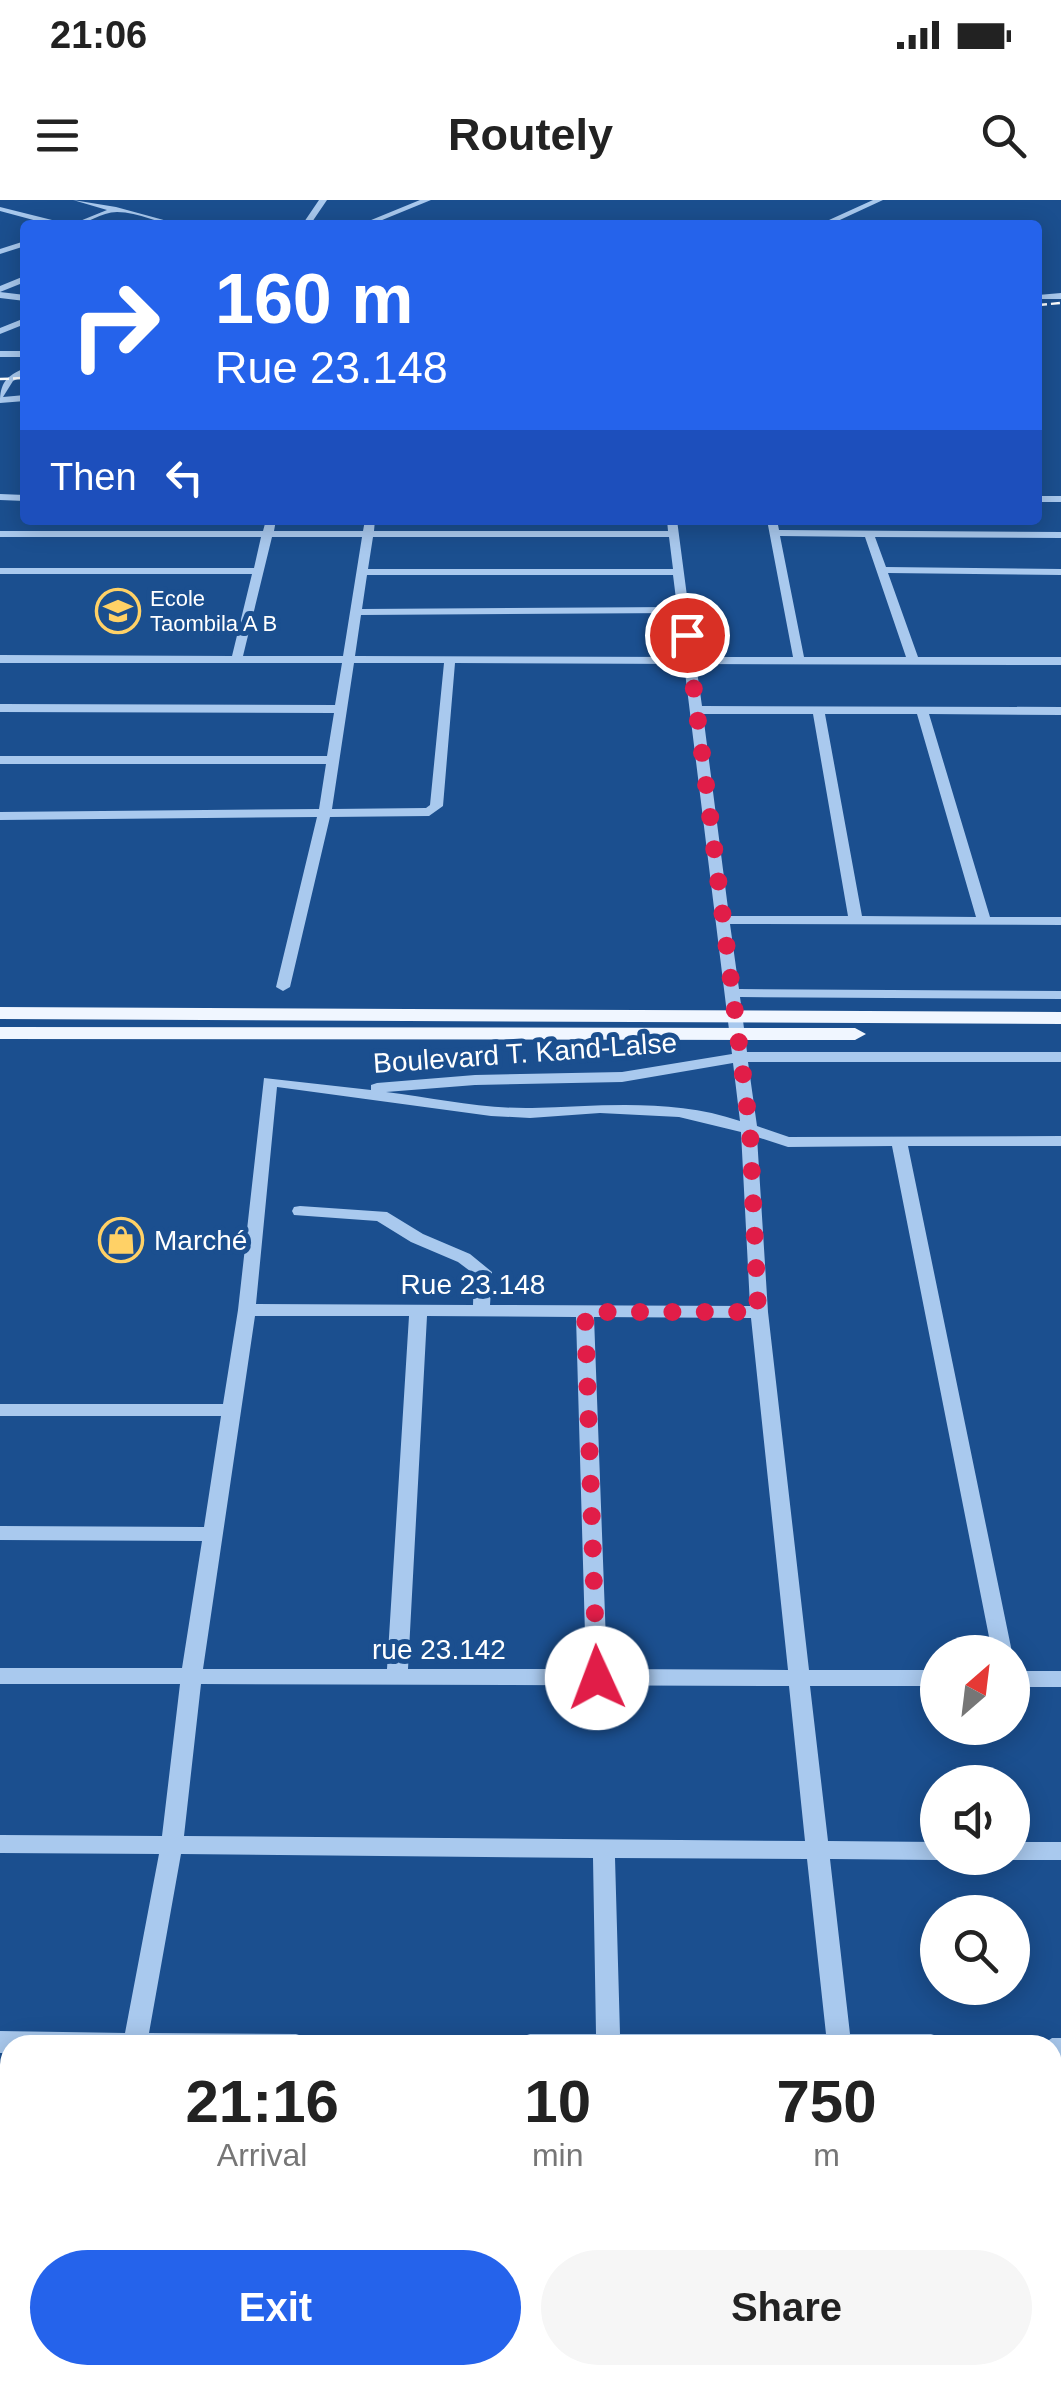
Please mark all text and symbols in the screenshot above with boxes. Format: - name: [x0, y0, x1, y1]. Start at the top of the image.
- text: 21:06: [50, 14, 147, 56]
- icon: menu: [30, 108, 85, 163]
- icon: search: [976, 108, 1031, 163]
- text: Routely: [448, 109, 613, 160]
- icon: right: [50, 260, 180, 390]
- text: 160 m: [215, 260, 413, 338]
- text: Rue 23.148: [215, 342, 448, 393]
- icon: left: [157, 450, 212, 505]
- text: Then: [50, 456, 137, 498]
- place label: Ecole Taombila A B: [150, 586, 277, 636]
- school or university icon: Ecole Taombila A B: [95, 588, 141, 634]
- pin: [645, 593, 730, 678]
- icon: arrive: [660, 608, 715, 663]
- street label: Boulevard T. Kand-Lalse: [372, 1027, 678, 1079]
- shop icon: Marché: [98, 1217, 144, 1263]
- place label: Marché: [154, 1225, 247, 1256]
- street label: Rue 23.148: [401, 1269, 545, 1300]
- position arrow: [545, 1626, 649, 1730]
- street label: rue 23.142: [372, 1634, 506, 1665]
- north arrow: [920, 1635, 1030, 1745]
- map controls: [920, 1635, 1030, 2005]
- button: sound: [920, 1765, 1030, 1875]
- button: search: [920, 1895, 1030, 2005]
- text: 21:16: [185, 2068, 339, 2135]
- text: 10: [524, 2068, 591, 2135]
- text: 750: [776, 2068, 877, 2135]
- text: Arrival: [217, 2137, 307, 2173]
- text: min: [532, 2137, 583, 2173]
- text: m: [813, 2137, 840, 2173]
- button: Exit: [30, 2250, 521, 2365]
- button: Share: [541, 2250, 1032, 2365]

